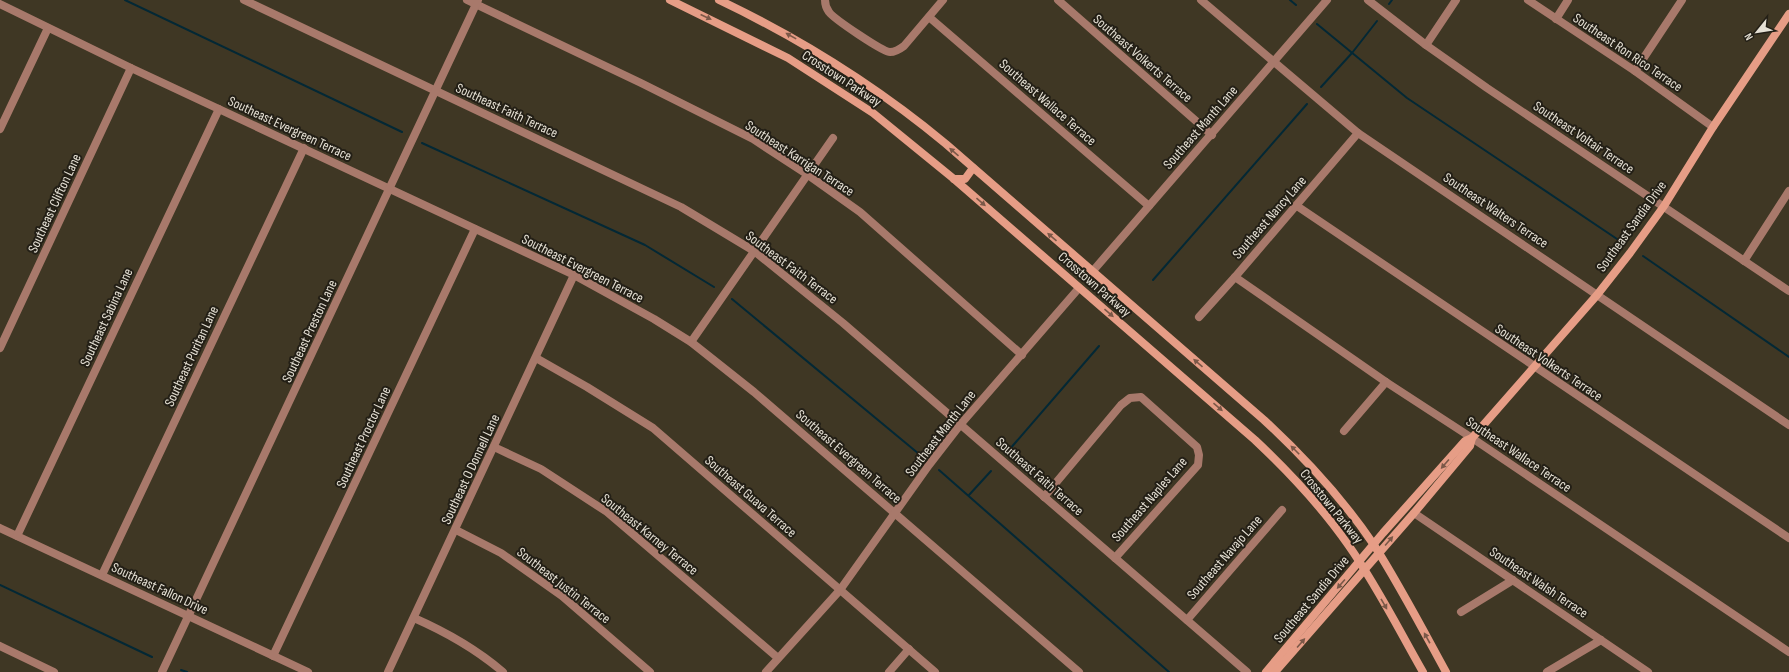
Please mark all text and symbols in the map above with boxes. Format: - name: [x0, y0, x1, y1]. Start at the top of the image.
- street label: Southeast Ron Rico Terrace: [1570, 10, 1686, 95]
- street label: Southeast Volkerts Terrace: [1090, 11, 1196, 106]
- north arrow: [1737, 12, 1777, 52]
- one-way arrow: [700, 14, 711, 20]
- text: N: [1742, 31, 1756, 43]
- one-way arrow: [786, 33, 797, 40]
- street label: Crosstown Parkway: [799, 46, 885, 111]
- street label: Southeast Wallace Terrace: [996, 56, 1100, 149]
- street label: Southeast Faith Terrace: [453, 79, 561, 142]
- street label: Southeast Manth Lane: [1160, 82, 1241, 173]
- street label: Southeast Evergreen Terrace: [225, 92, 354, 165]
- street label: Southeast Voltair Terrace: [1530, 97, 1637, 177]
- street label: Southeast Karrigan Terrace: [742, 117, 857, 200]
- one-way arrow: [949, 147, 959, 157]
- street label: Southeast Clifton Lane: [24, 151, 85, 255]
- street label: Southeast Walters Terrace: [1440, 169, 1551, 252]
- street label: Southeast Nancy Lane: [1229, 172, 1310, 262]
- street label: Southeast Sandia Drive: [1593, 177, 1670, 275]
- one-way arrow: [975, 198, 986, 207]
- street label: Southeast Faith Terrace: [742, 227, 841, 308]
- street label: Southeast Evergreen Terrace: [519, 230, 647, 307]
- one-way arrow: [1047, 233, 1058, 242]
- street label: Crosstown Parkway: [1055, 248, 1135, 321]
- street label: Southeast Sabina Lane: [76, 266, 137, 369]
- street label: Southeast Preston Lane: [278, 277, 341, 385]
- street label: Southeast Puritan Lane: [161, 303, 222, 409]
- one-way arrow: [1103, 309, 1114, 318]
- street label: Southeast Volkerts Terrace: [1492, 320, 1606, 405]
- one-way arrow: [1193, 359, 1203, 368]
- street label: Southeast Proctor Lane: [333, 384, 394, 491]
- street label: Southeast Manth Lane: [901, 387, 979, 480]
- one-way arrow: [1212, 403, 1223, 412]
- street label: Southeast Evergreen Terrace: [792, 406, 905, 507]
- street label: Southeast O Donnell Lane: [437, 411, 503, 527]
- street label: Southeast Wallace Terrace: [1463, 413, 1575, 496]
- street label: Southeast Faith Terrace: [992, 434, 1087, 519]
- one-way arrow: [1290, 445, 1300, 455]
- street label: Southeast Guava Terrace: [701, 452, 800, 541]
- street label: Southeast Naples Lane: [1108, 454, 1191, 545]
- one-way arrow: [1440, 459, 1449, 470]
- street label: Crosstown Parkway: [1296, 466, 1367, 548]
- street label: Southeast Karney Terrace: [598, 490, 702, 579]
- street label: Southeast Navajo Lane: [1183, 512, 1266, 603]
- one-way arrow: [1384, 536, 1393, 547]
- street label: Southeast Walsh Terrace: [1486, 543, 1591, 622]
- street label: Southeast Justin Terrace: [514, 544, 614, 627]
- street label: Southeast Sandia Drive: [1270, 552, 1353, 646]
- street label: Southeast Fallon Drive: [109, 559, 211, 618]
- one-way arrow: [1337, 578, 1346, 589]
- one-way arrow: [1380, 598, 1387, 610]
- one-way arrow: [1424, 632, 1431, 644]
- one-way arrow: [1296, 637, 1305, 648]

